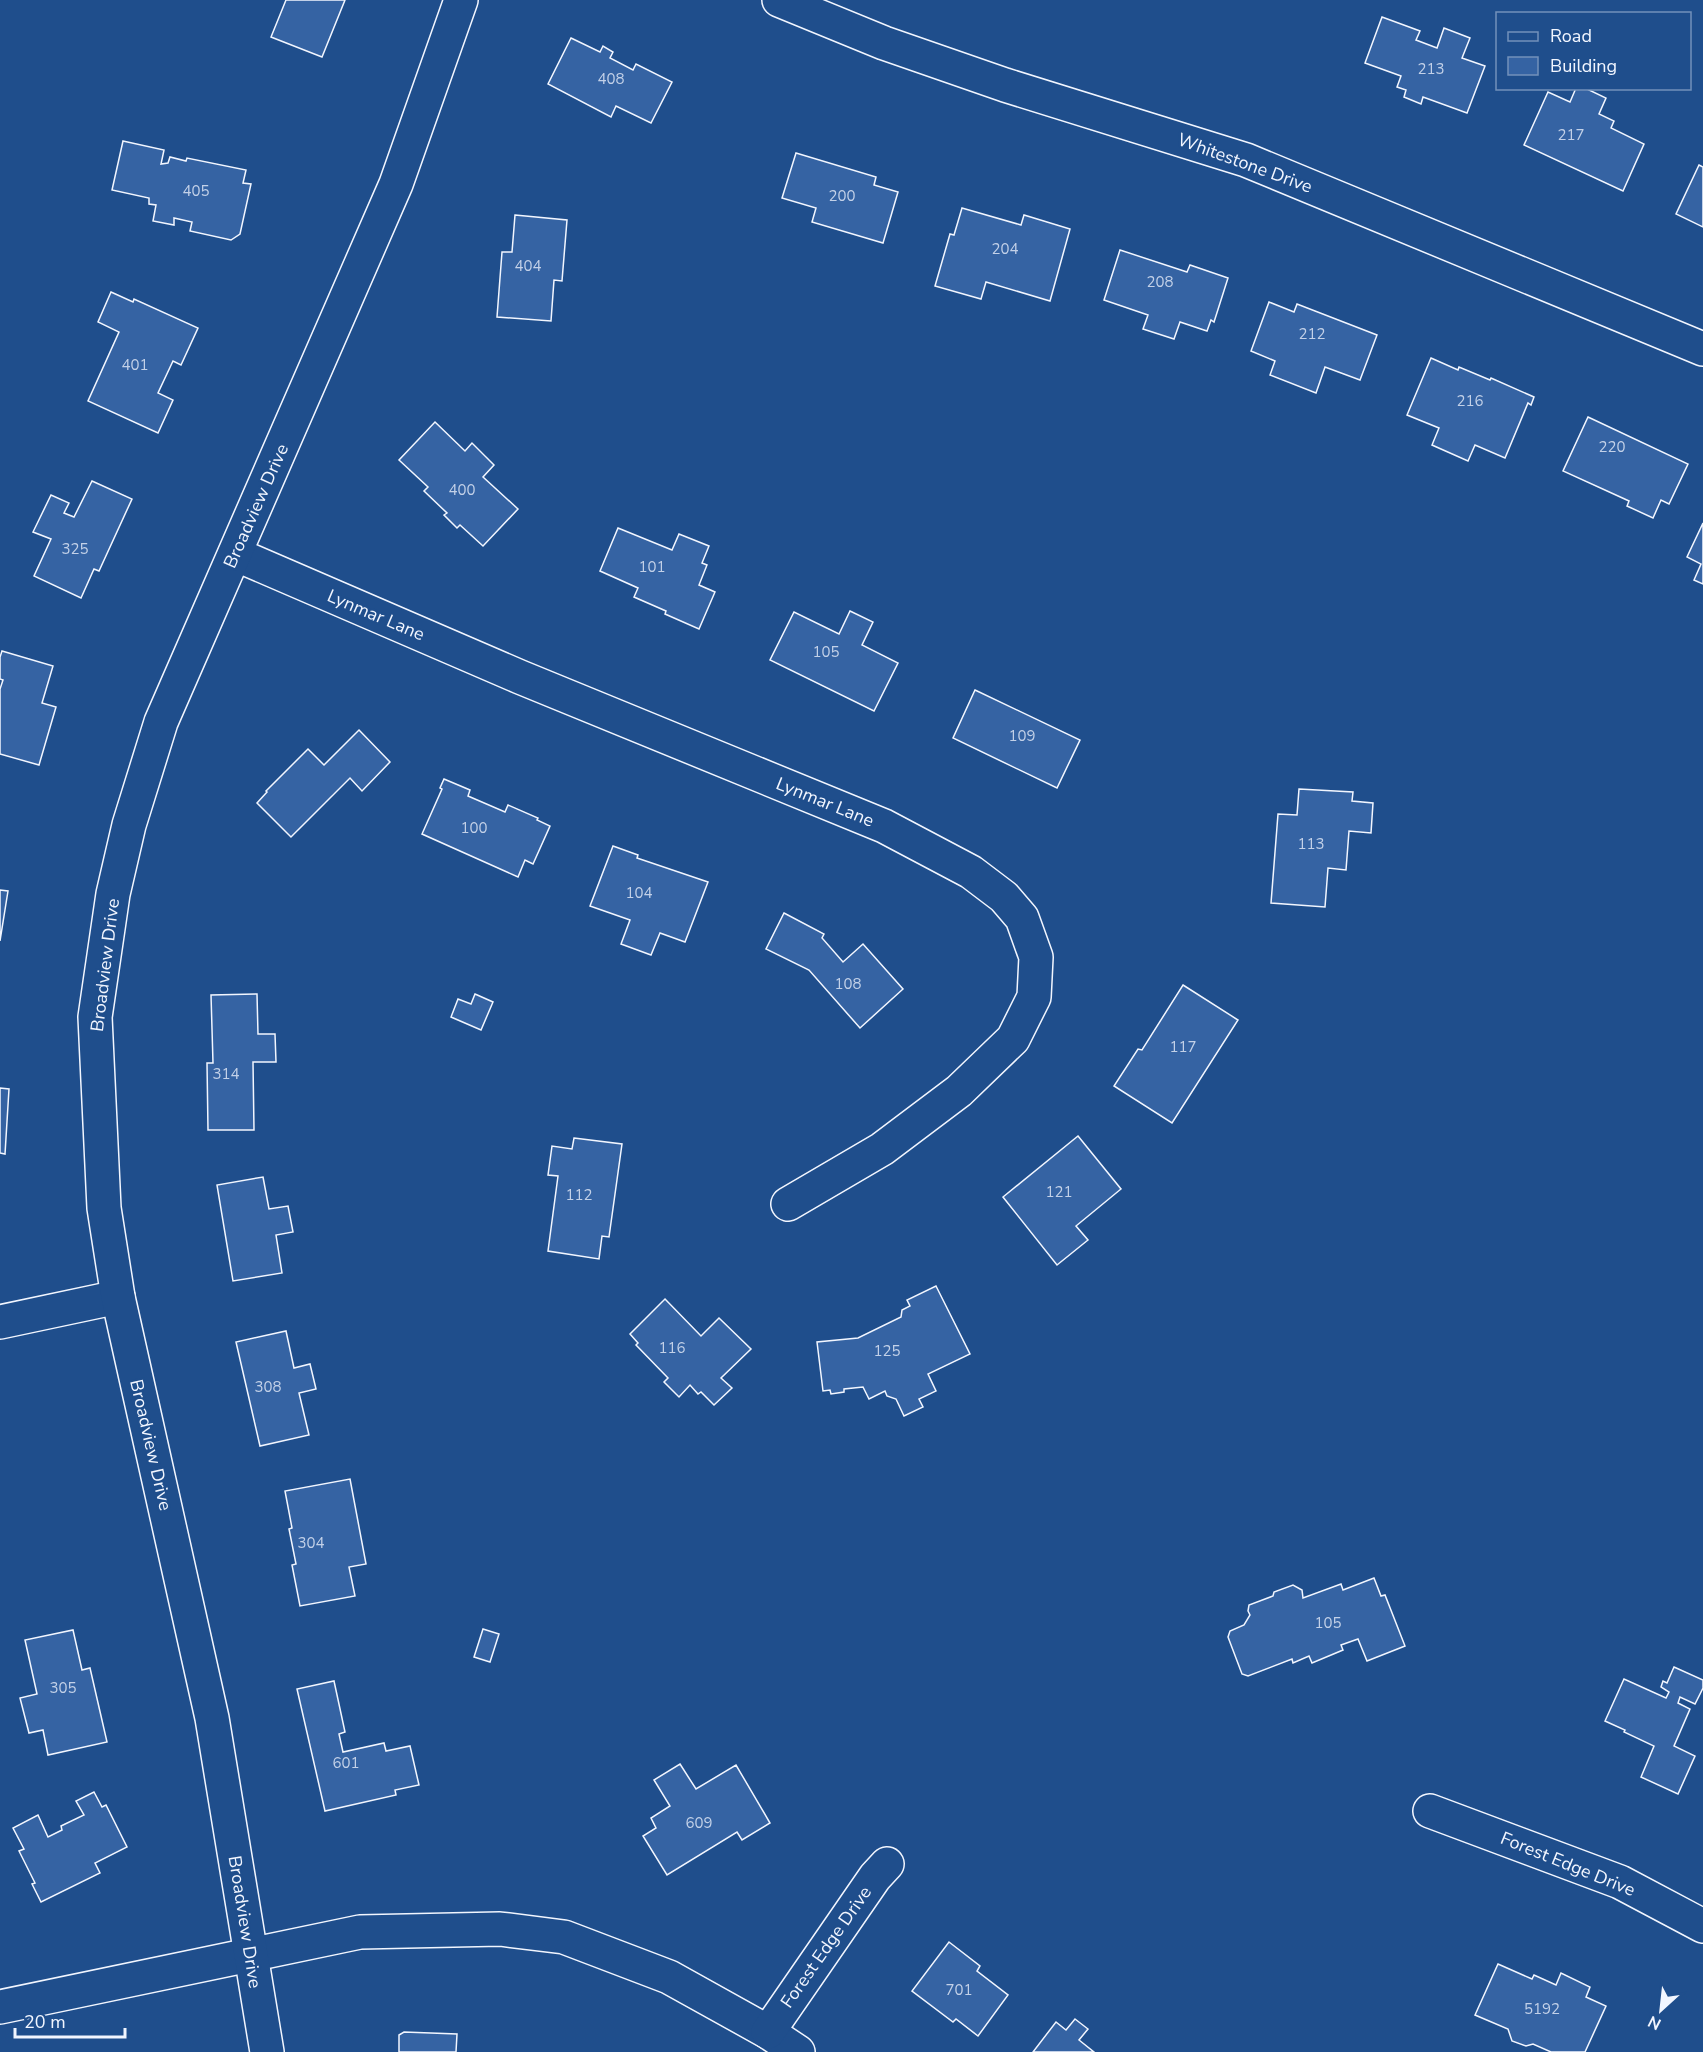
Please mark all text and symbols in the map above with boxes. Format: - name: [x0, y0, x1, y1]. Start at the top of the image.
- legend: [1496, 12, 1691, 90]
- text: Road: [1550, 24, 1592, 48]
- text: Building: [1550, 54, 1617, 78]
- house number: 213: [1417, 59, 1445, 79]
- house number: 408: [597, 69, 625, 89]
- house number: 217: [1557, 125, 1585, 145]
- street label: Whitestone Drive: [1174, 127, 1316, 199]
- house number: 405: [182, 181, 210, 201]
- house number: 200: [828, 186, 856, 206]
- house number: 204: [991, 239, 1019, 259]
- house number: 404: [514, 256, 542, 276]
- house number: 208: [1146, 272, 1174, 292]
- house number: 212: [1298, 324, 1326, 344]
- house number: 401: [121, 355, 149, 375]
- house number: 216: [1456, 391, 1484, 411]
- house number: 220: [1598, 437, 1626, 457]
- street label: Broadview Drive: [218, 440, 294, 572]
- house number: 400: [448, 480, 476, 500]
- house number: 325: [61, 539, 89, 559]
- house number: 101: [638, 557, 666, 577]
- street label: Lynmar Lane: [324, 584, 428, 646]
- house number: 105: [812, 642, 840, 662]
- house number: 109: [1008, 726, 1036, 746]
- street label: Lynmar Lane: [772, 771, 878, 833]
- house number: 100: [460, 818, 488, 838]
- house number: 113: [1297, 834, 1325, 854]
- house number: 104: [625, 883, 653, 903]
- street label: Broadview Drive: [85, 897, 125, 1033]
- house number: 108: [834, 974, 862, 994]
- house number: 117: [1169, 1037, 1197, 1057]
- house number: 314: [212, 1064, 240, 1084]
- house number: 121: [1045, 1182, 1073, 1202]
- house number: 112: [565, 1185, 593, 1205]
- house number: 116: [658, 1338, 686, 1358]
- house number: 125: [873, 1341, 901, 1361]
- street label: Broadview Drive: [124, 1377, 178, 1513]
- house number: 308: [254, 1377, 282, 1397]
- house number: 304: [297, 1533, 325, 1553]
- house number: 105: [1314, 1613, 1342, 1633]
- house number: 305: [49, 1678, 77, 1698]
- house number: 601: [332, 1753, 360, 1773]
- house number: 609: [685, 1813, 713, 1833]
- street label: Forest Edge Drive: [1497, 1826, 1639, 1902]
- street label: Broadview Drive: [223, 1854, 267, 1990]
- street label: Forest Edge Drive: [775, 1881, 877, 2013]
- house number: 701: [945, 1980, 973, 2000]
- north arrow: [1631, 1980, 1691, 2040]
- house number: 5192: [1524, 1999, 1560, 2019]
- scale bar: [15, 2001, 124, 2039]
- text: 20 m: [24, 2010, 66, 2034]
- text: N: [1644, 2010, 1665, 2035]

